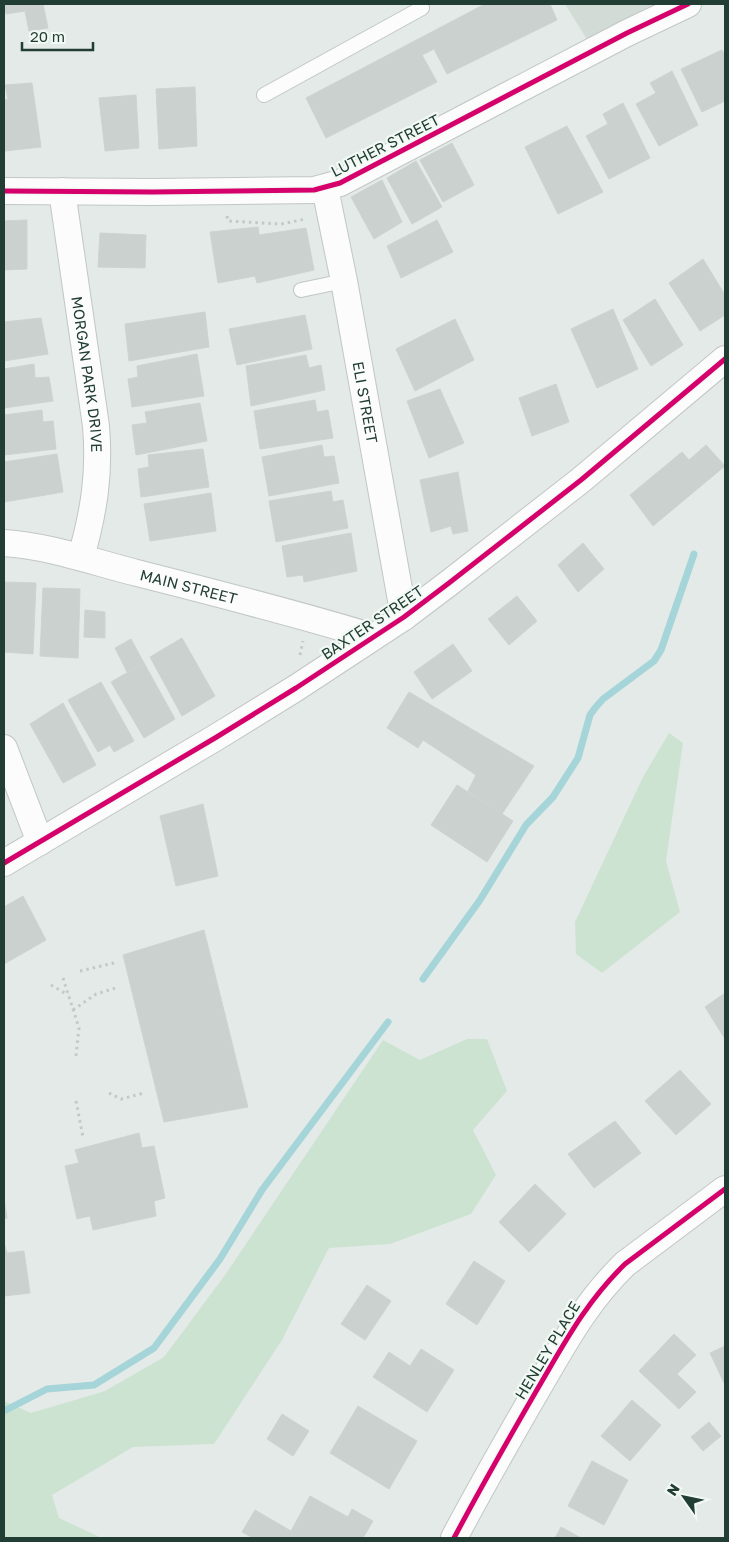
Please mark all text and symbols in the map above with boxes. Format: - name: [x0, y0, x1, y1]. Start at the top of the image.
- scale bar: [22, 20, 94, 52]
- text: 20 m: [30, 27, 65, 45]
- street label: LUTHER STREET: [328, 110, 442, 180]
- street label: MORGAN PARK DRIVE: [68, 295, 106, 452]
- street label: ELI STREET: [349, 360, 382, 445]
- street label: MAIN STREET: [138, 565, 239, 607]
- street label: BAXTER STREET: [318, 581, 426, 663]
- street label: HENLEY PLACE: [511, 1298, 583, 1402]
- north arrow: [659, 1472, 709, 1522]
- text: N: [663, 1481, 683, 1499]

